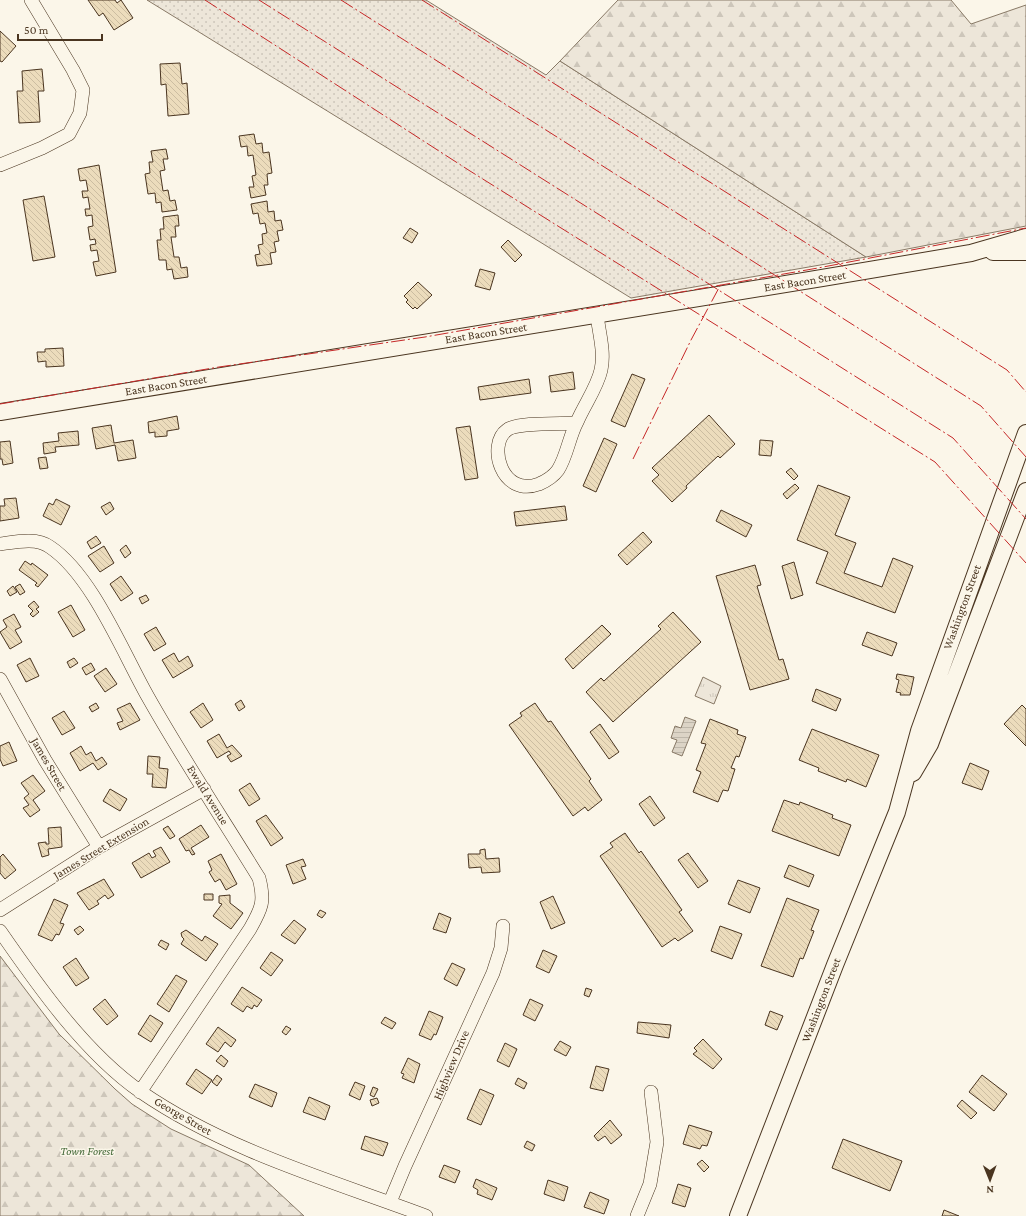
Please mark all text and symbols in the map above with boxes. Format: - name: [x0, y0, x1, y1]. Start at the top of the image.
- scale bar: [18, 16, 102, 42]
- text: 50 m: [24, 23, 49, 37]
- street label: East Bacon Street: [763, 267, 848, 294]
- street label: East Bacon Street: [444, 319, 529, 346]
- street label: East Bacon Street: [124, 371, 209, 398]
- street label: Washington Street: [940, 562, 984, 651]
- street label: James Street: [28, 734, 70, 794]
- street label: Ewald Avenue: [184, 763, 232, 827]
- street label: James Street Extension: [50, 814, 152, 883]
- street label: Washington Street: [798, 955, 844, 1044]
- street label: Highview Drive: [430, 1028, 472, 1102]
- street label: George Street: [152, 1094, 215, 1139]
- park label: Town Forest: [60, 1144, 114, 1158]
- north arrow: [970, 1160, 1010, 1200]
- text: N: [986, 1184, 994, 1196]

